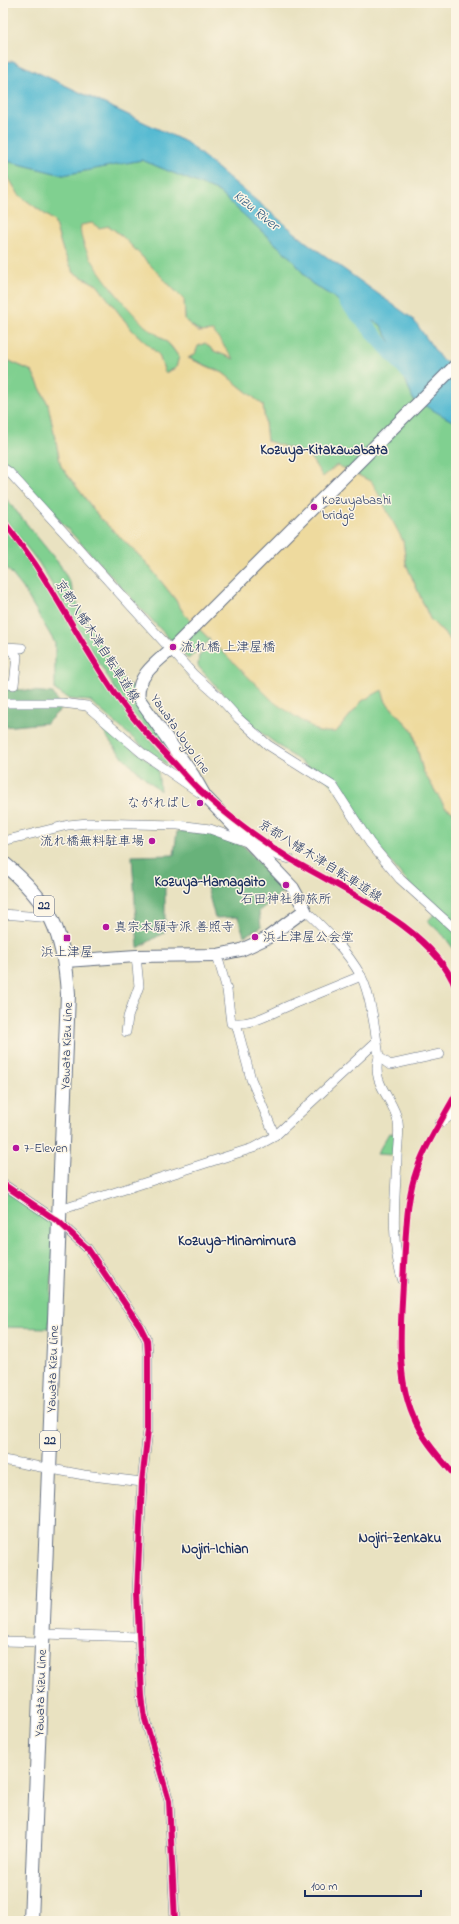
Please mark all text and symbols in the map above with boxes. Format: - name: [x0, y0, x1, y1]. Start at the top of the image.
- water label: Kizu River: [229, 186, 285, 237]
- district label: Kozuya-Kitakawabata: [260, 440, 388, 463]
- place label: Kozuyabashi bridge: [322, 491, 391, 526]
- marker: Kozuyabashi bridge: [309, 502, 319, 512]
- street label: 京都八幡木津自転車道線: [50, 576, 144, 707]
- place label: 流れ橋 上津屋橋: [181, 638, 275, 657]
- marker: 流れ橋 上津屋橋: [168, 642, 178, 652]
- street label: Yawata Joyo Line: [145, 690, 215, 778]
- place label: ながればし: [127, 794, 192, 813]
- marker: ながればし: [195, 798, 205, 808]
- street label: 京都八幡木津自転車道線: [254, 815, 387, 907]
- place label: 流れ橋無料駐車場: [40, 832, 144, 851]
- marker: 流れ橋無料駐車場: [147, 836, 157, 846]
- district label: Kozuya-Hamagaito: [155, 872, 265, 895]
- marker: 石田神社御旅所: [281, 880, 291, 890]
- place label: 石田神社御旅所: [240, 890, 332, 909]
- road number: 22: [34, 896, 54, 916]
- place label: 真宗本願寺派 善照寺: [114, 918, 234, 937]
- marker: 真宗本願寺派 善照寺: [101, 922, 111, 932]
- place label: 浜上津屋公会堂: [263, 928, 354, 947]
- marker: 浜上津屋公会堂: [250, 932, 260, 942]
- marker: 浜上津屋: [62, 933, 72, 943]
- place label: 浜上津屋: [41, 943, 93, 962]
- street label: Yawata Kizu Line: [56, 1002, 78, 1090]
- place label: 7-Eleven: [24, 1139, 68, 1158]
- marker: 7-Eleven: [11, 1143, 21, 1153]
- district label: Kozuya-Minamimura: [178, 1231, 296, 1254]
- street label: Yawata Kizu Line: [42, 1325, 64, 1413]
- road number: 22: [40, 1431, 60, 1451]
- district label: Nojiri-Zenkaku: [359, 1528, 441, 1549]
- district label: Nojiri-Ichian: [181, 1539, 249, 1560]
- street label: Yawata Kizu Line: [30, 1649, 52, 1737]
- scale bar: [305, 1872, 421, 1898]
- text: 100 m: [311, 1878, 338, 1896]

